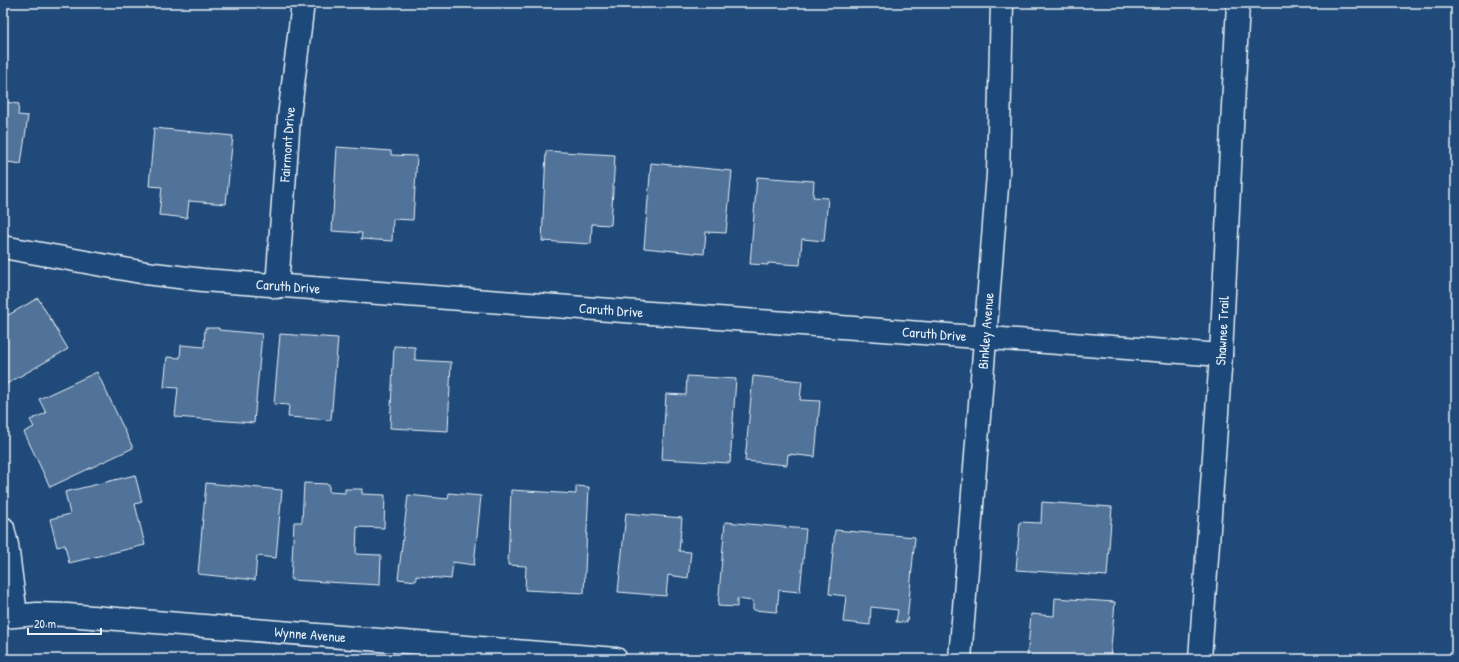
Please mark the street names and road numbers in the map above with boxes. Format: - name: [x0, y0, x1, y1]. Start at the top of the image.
- street label: Fairmont Drive: [274, 105, 299, 184]
- street label: Caruth Drive: [255, 274, 321, 298]
- street label: Binkley Avenue: [973, 292, 998, 370]
- street label: Shawnee Trail: [1210, 295, 1233, 366]
- street label: Caruth Drive: [578, 298, 644, 321]
- street label: Caruth Drive: [901, 322, 968, 345]
- street label: Wynne Avenue: [274, 622, 347, 646]

